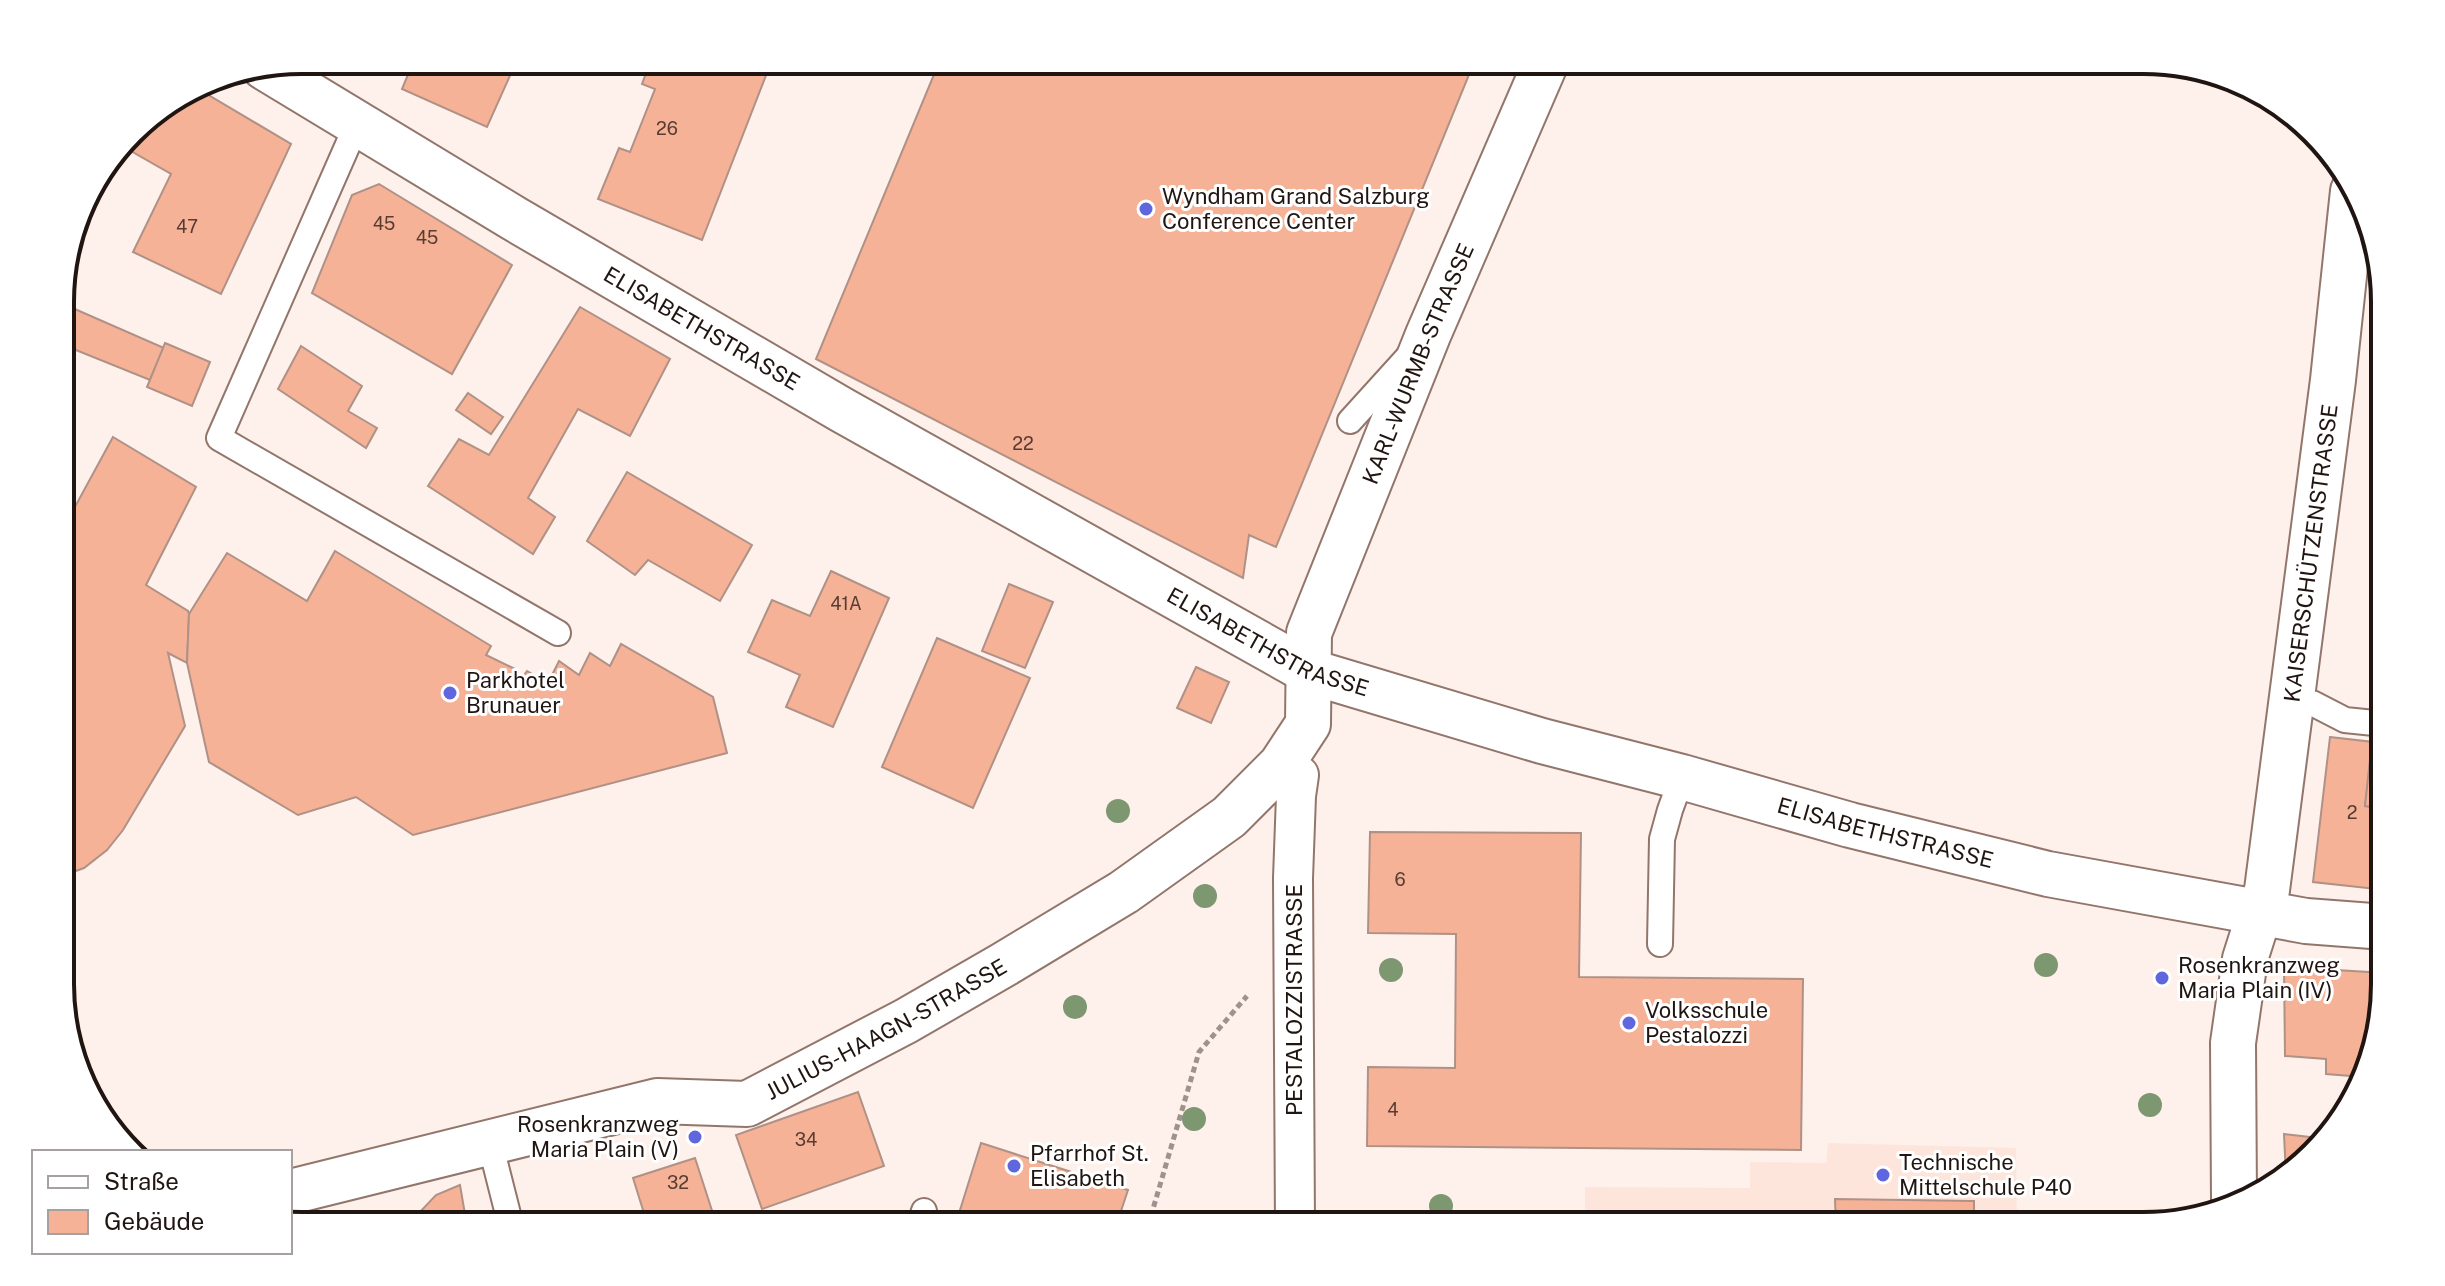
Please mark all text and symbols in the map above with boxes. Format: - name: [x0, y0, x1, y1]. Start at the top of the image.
- house number: 26: [656, 118, 678, 139]
- place label: Wyndham Grand Salzburg Conference Center: [1162, 183, 1430, 234]
- marker: Wyndham Grand Salzburg Conference Center: [1137, 200, 1155, 218]
- house number: 45: [373, 213, 395, 234]
- house number: 47: [176, 216, 198, 237]
- house number: 45: [416, 227, 438, 248]
- street label: KARL-WURMB-STRASSE: [1357, 239, 1479, 488]
- street label: ELISABETHSTRASSE: [599, 261, 805, 396]
- street label: KAISERSCHÜTZENSTRASSE: [2278, 402, 2343, 704]
- house number: 22: [1012, 433, 1034, 454]
- street label: ELISABETHSTRASSE: [1162, 582, 1372, 702]
- house number: 41A: [830, 593, 862, 614]
- place label: Parkhotel Brunauer: [466, 667, 565, 718]
- marker: Parkhotel Brunauer: [441, 684, 459, 702]
- street label: ELISABETHSTRASSE: [1774, 792, 1996, 873]
- house number: 2: [2347, 802, 2357, 823]
- house number: 6: [1394, 869, 1406, 890]
- street label: PESTALOZZISTRASSE: [1281, 884, 1307, 1116]
- place label: Rosenkranzweg Maria Plain (IV): [2178, 952, 2340, 1003]
- street label: JULIUS-HAAGN-STRASSE: [761, 953, 1011, 1105]
- marker: Rosenkranzweg Maria Plain (IV): [2153, 969, 2171, 987]
- place label: Volksschule Pestalozzi: [1645, 997, 1768, 1048]
- marker: Volksschule Pestalozzi: [1620, 1014, 1638, 1032]
- house number: 4: [1387, 1099, 1399, 1120]
- place label: Rosenkranzweg Maria Plain (V): [517, 1111, 679, 1162]
- marker: Rosenkranzweg Maria Plain (V): [686, 1128, 704, 1146]
- house number: 34: [795, 1129, 817, 1150]
- place label: Pfarrhof St. Elisabeth: [1030, 1140, 1149, 1191]
- place label: Technische Mittelschule P40: [1899, 1149, 2072, 1200]
- legend: [32, 1150, 292, 1254]
- marker: Pfarrhof St. Elisabeth: [1005, 1157, 1023, 1175]
- marker: Technische Mittelschule P40: [1874, 1166, 1892, 1184]
- text: Straße: [104, 1167, 179, 1195]
- house number: 32: [667, 1172, 689, 1193]
- text: Gebäude: [104, 1207, 204, 1235]

